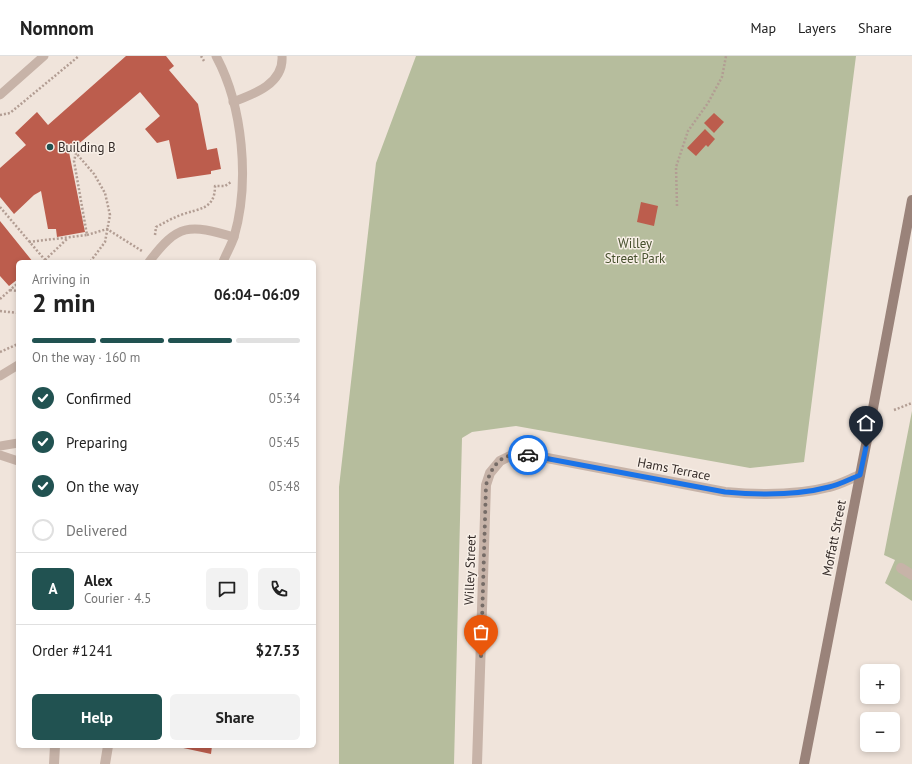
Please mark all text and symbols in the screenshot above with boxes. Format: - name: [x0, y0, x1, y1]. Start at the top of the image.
- text: Nomnom: [20, 16, 94, 40]
- text: Map: [750, 19, 776, 37]
- text: Layers: [798, 19, 836, 37]
- text: Share: [858, 19, 892, 37]
- place label: Building B: [58, 139, 116, 156]
- marker: Building B: [45, 142, 55, 152]
- park label: Willey Street Park: [605, 235, 666, 267]
- text: Arriving in: [32, 271, 90, 288]
- text: 06:04–06:09: [214, 285, 300, 304]
- text: 2 min: [32, 286, 95, 319]
- text: On the way · 160 m: [32, 349, 140, 366]
- icon: check: [32, 387, 54, 409]
- text: Confirmed: [66, 389, 131, 408]
- text: 05:34: [269, 390, 300, 407]
- pin: [849, 406, 883, 447]
- icon: home: [855, 412, 877, 434]
- icon: check: [32, 431, 54, 453]
- text: Preparing: [66, 433, 128, 452]
- text: 05:45: [269, 434, 300, 451]
- courier: [508, 435, 548, 475]
- icon: car: [517, 444, 539, 466]
- street label: Hams Terrace: [636, 454, 712, 484]
- icon: check: [32, 475, 54, 497]
- text: On the way: [66, 477, 139, 496]
- text: 05:48: [269, 478, 300, 495]
- street label: Moffatt Street: [818, 498, 850, 578]
- text: Delivered: [66, 521, 127, 540]
- street label: Willey Street: [460, 534, 480, 605]
- button: chat: [206, 568, 248, 610]
- button: phone: [258, 568, 300, 610]
- text: Alex: [84, 571, 113, 590]
- text: A: [48, 579, 58, 598]
- text: Courier · 4.5: [84, 590, 151, 607]
- pin: [464, 615, 498, 656]
- icon: bag: [470, 621, 492, 643]
- text: Order #1241: [32, 641, 113, 660]
- text: $27.53: [256, 641, 300, 660]
- map controls: [860, 664, 900, 752]
- button: +: [860, 664, 900, 704]
- button: Help: [32, 694, 162, 740]
- button: Share: [170, 694, 300, 740]
- button: −: [860, 712, 900, 752]

